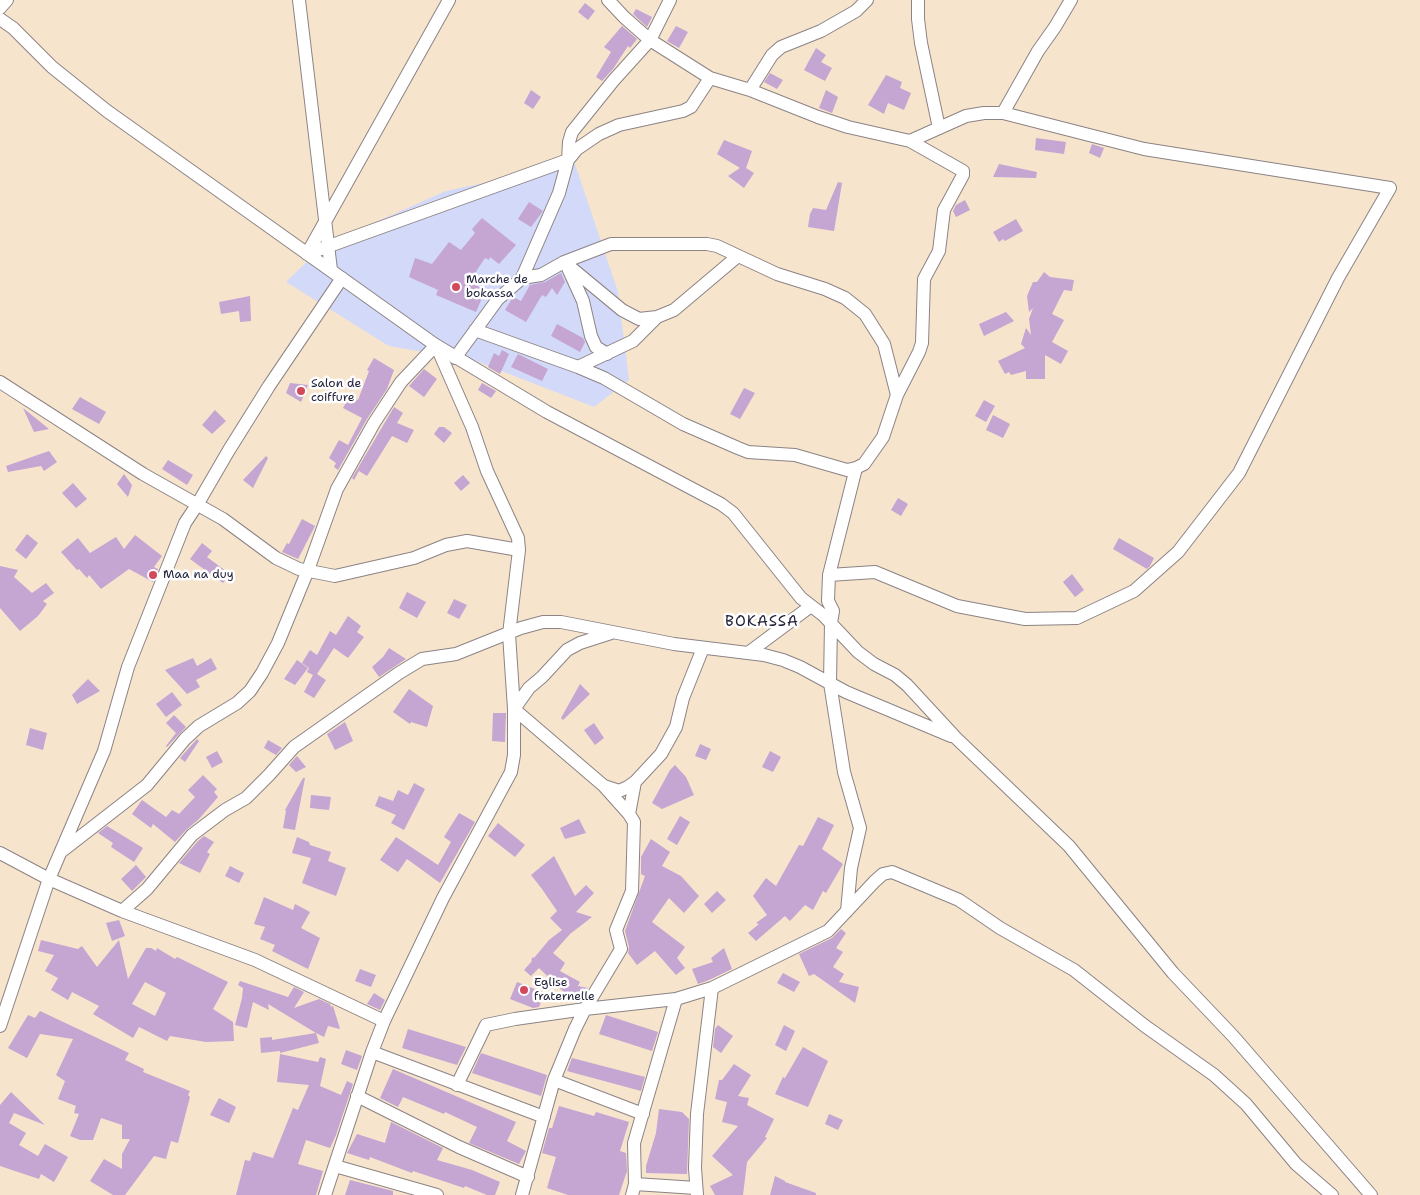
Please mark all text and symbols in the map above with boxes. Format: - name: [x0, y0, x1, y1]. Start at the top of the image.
- place label: Marche de bokassa: [466, 273, 528, 301]
- marker: Marche de bokassa: [450, 281, 462, 293]
- place label: Salon de coiffure: [311, 377, 361, 405]
- marker: Salon de coiffure: [295, 385, 307, 397]
- place label: Maa na duy: [163, 568, 234, 582]
- marker: Maa na duy: [147, 569, 159, 581]
- district label: BOKASSA: [724, 613, 800, 631]
- place label: Eglise fraternelle: [534, 976, 595, 1004]
- marker: Eglise fraternelle: [518, 984, 530, 996]

